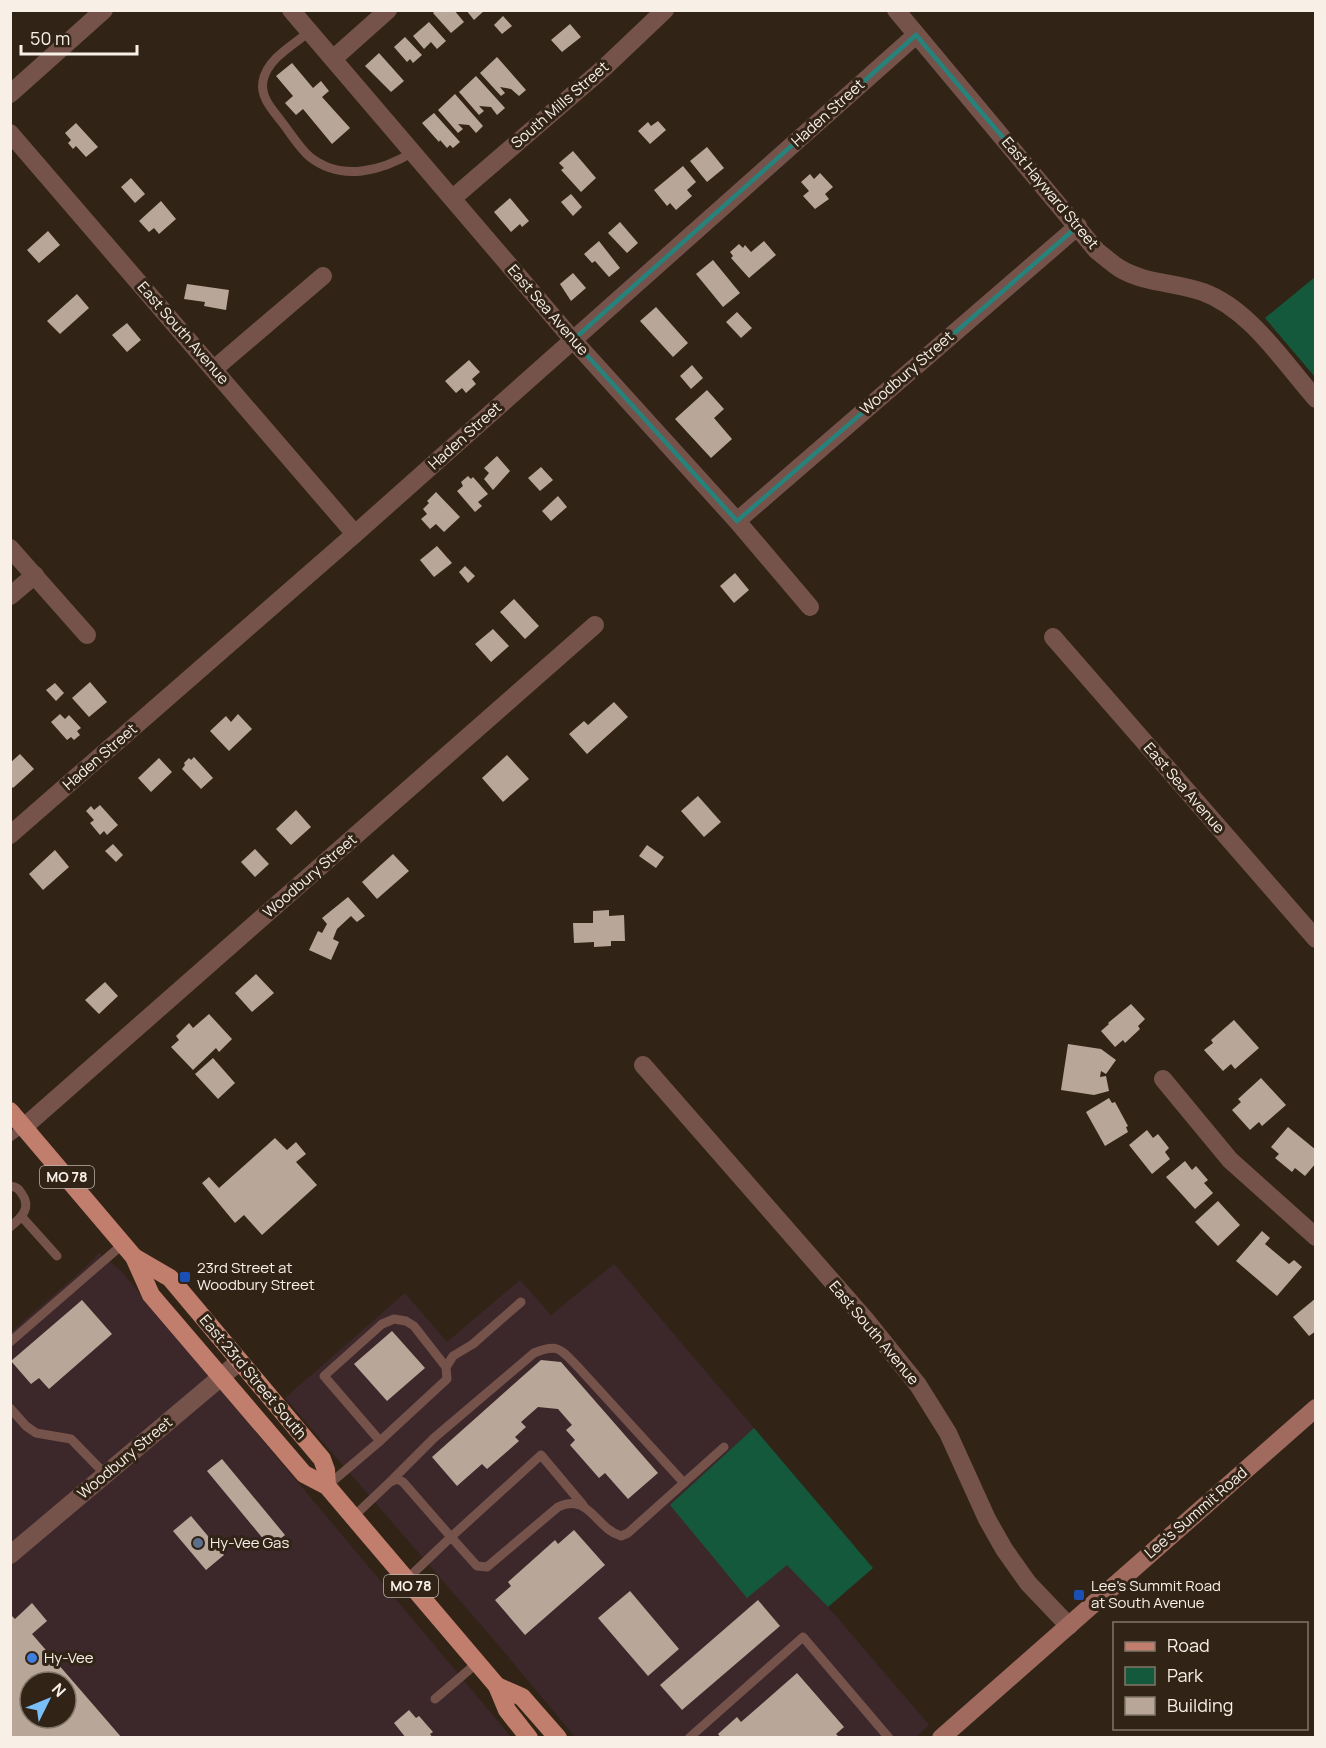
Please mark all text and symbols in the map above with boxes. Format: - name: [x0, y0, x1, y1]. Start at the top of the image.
- scale bar: [21, 18, 136, 56]
- text: 50 m: [30, 26, 70, 50]
- street label: South Mills Street: [506, 56, 613, 153]
- street label: Haden Street: [786, 74, 869, 151]
- street label: East Hayward Street: [997, 132, 1104, 253]
- street label: East Sea Avenue: [503, 260, 594, 360]
- street label: East South Avenue: [133, 277, 234, 389]
- street label: Woodbury Street: [855, 326, 958, 419]
- street label: Haden Street: [423, 397, 506, 474]
- street label: Haden Street: [58, 719, 141, 795]
- street label: East Sea Avenue: [1139, 738, 1230, 838]
- street label: Woodbury Street: [258, 829, 361, 922]
- road number: MO 78: [40, 1166, 94, 1188]
- place label: 23rd Street at Woodbury Street: [197, 1257, 315, 1295]
- marker: 23rd Street at Woodbury Street: [178, 1270, 192, 1284]
- street label: East South Avenue: [825, 1276, 924, 1389]
- street label: East 23rd Street South: [195, 1310, 312, 1444]
- street label: Woodbury Street: [73, 1412, 177, 1504]
- street label: Lee's Summit Road: [1140, 1462, 1252, 1563]
- place label: Hy-Vee Gas: [210, 1532, 289, 1553]
- marker: Hy-Vee Gas: [191, 1536, 205, 1550]
- road number: MO 78: [384, 1575, 438, 1597]
- place label: Lee's Summit Road at South Avenue: [1091, 1575, 1221, 1613]
- marker: Lee's Summit Road at South Avenue: [1072, 1588, 1086, 1602]
- legend: [1113, 1622, 1308, 1730]
- text: Road: [1167, 1633, 1210, 1657]
- place label: Hy-Vee: [44, 1647, 94, 1668]
- marker: Hy-Vee: [25, 1651, 39, 1665]
- text: Park: [1167, 1663, 1204, 1687]
- north arrow: [18, 1670, 78, 1730]
- text: N: [47, 1678, 71, 1701]
- text: Building: [1167, 1693, 1233, 1717]

